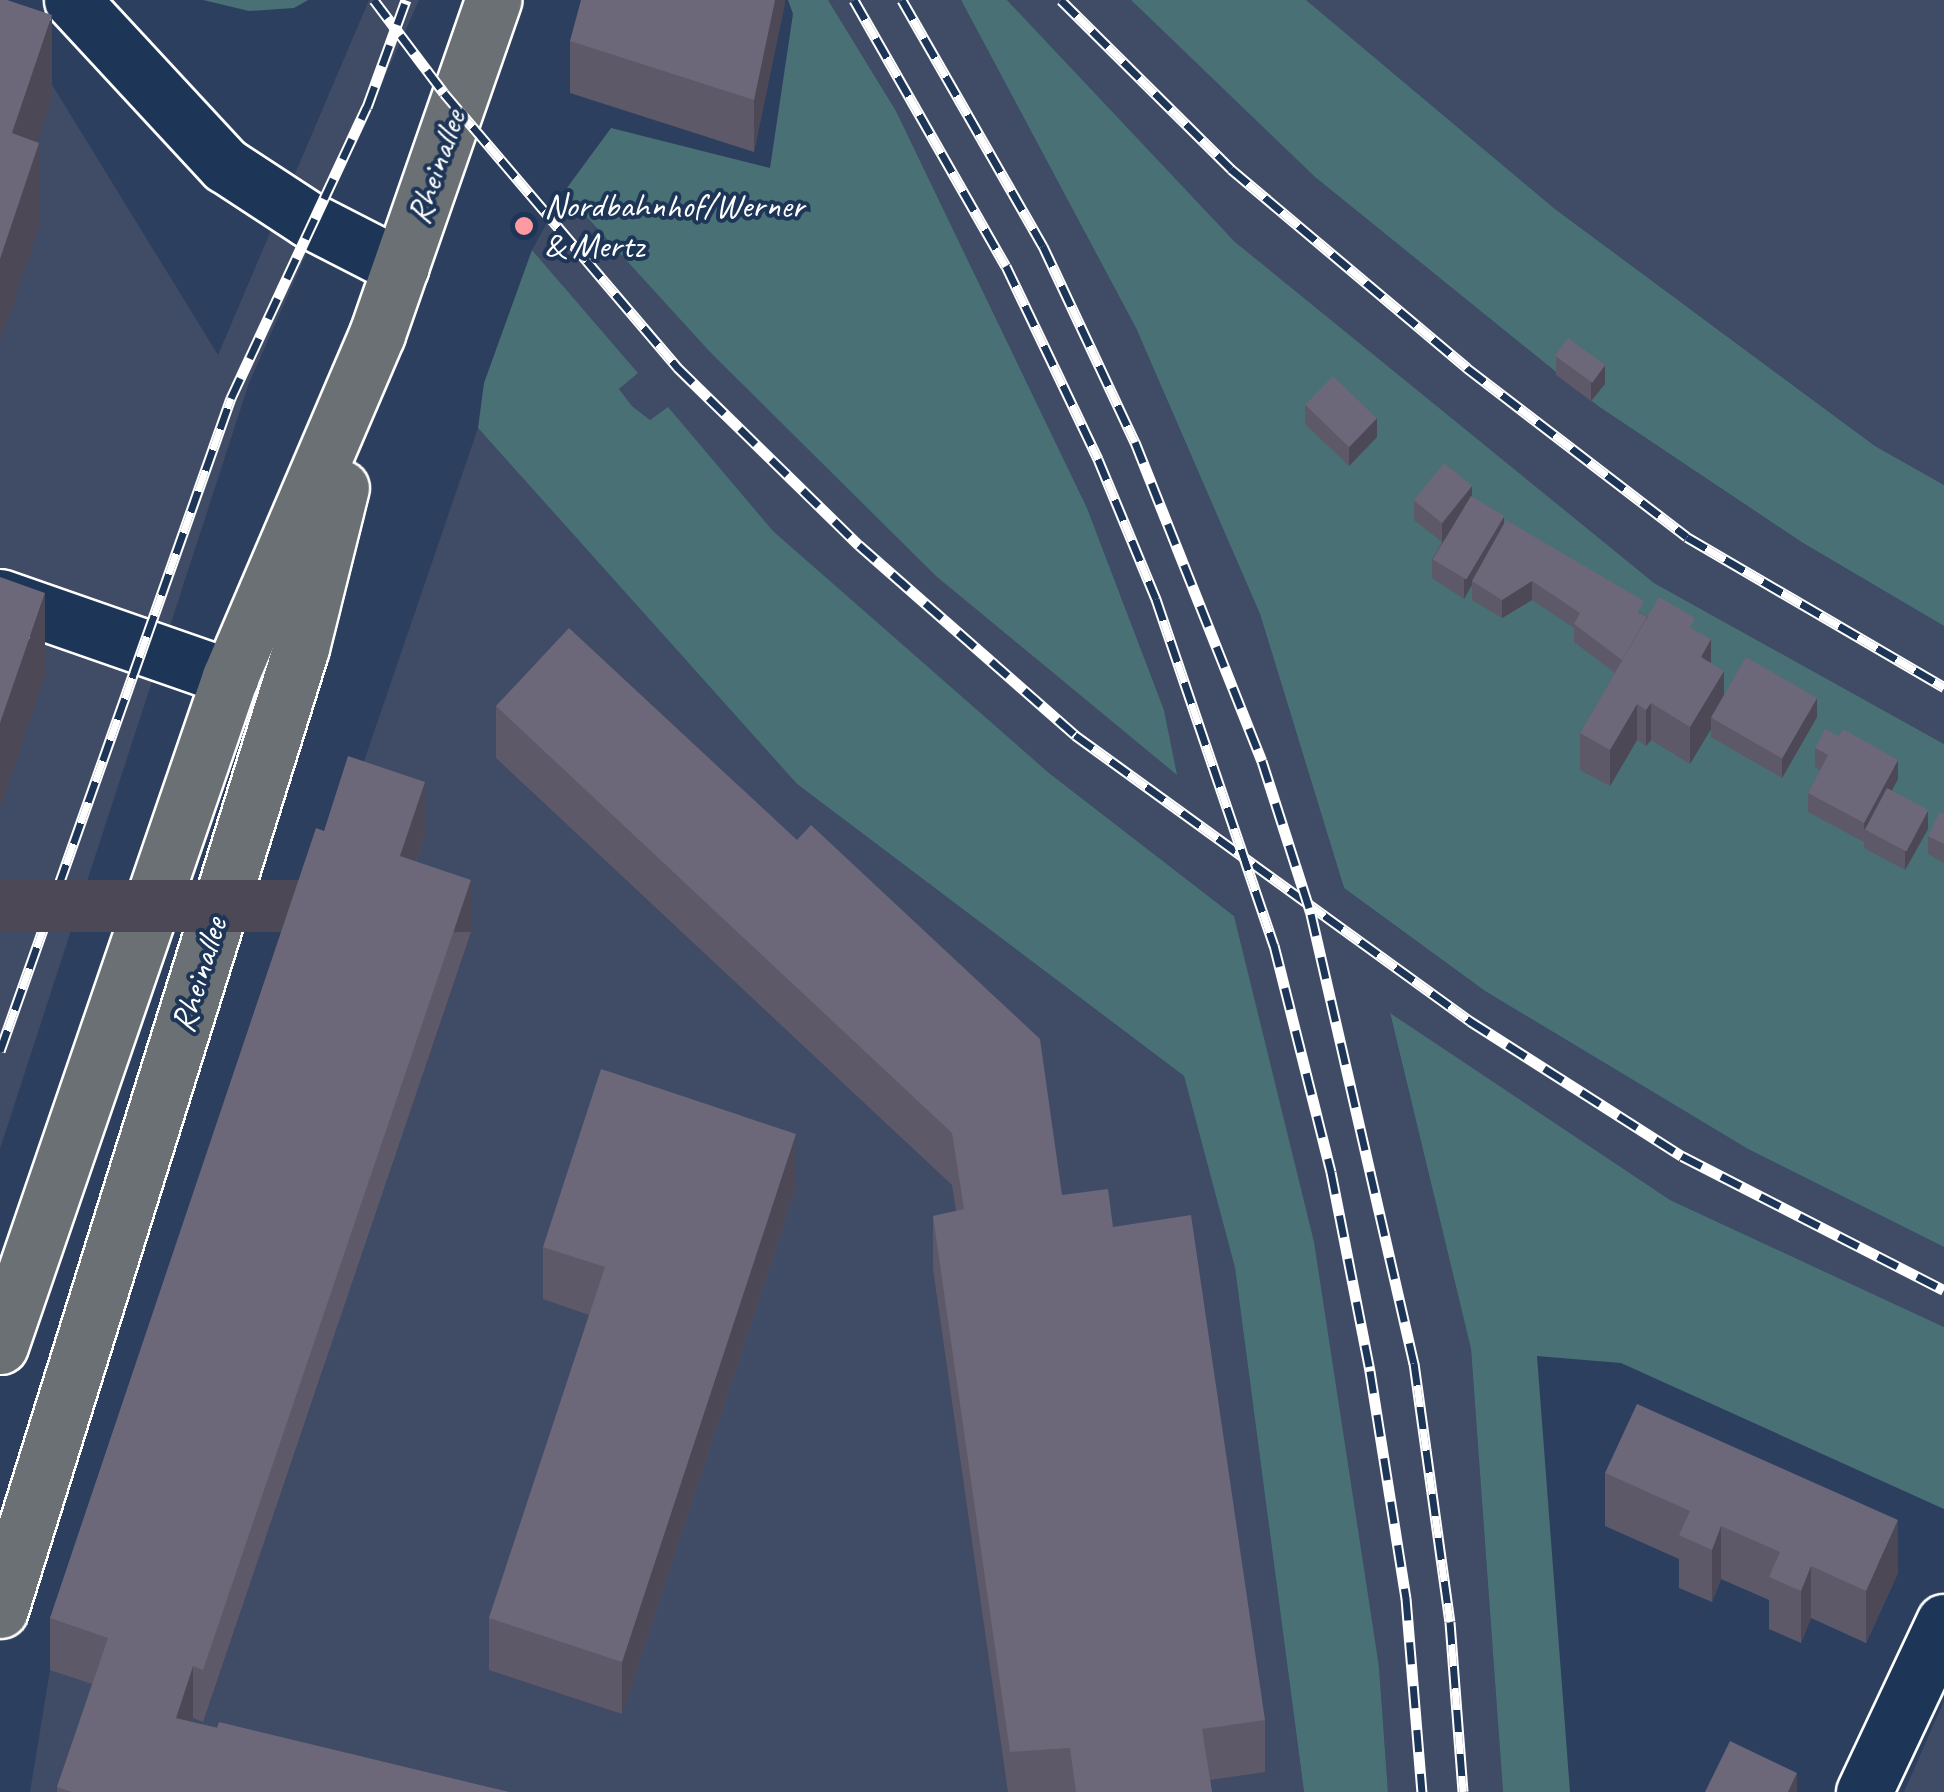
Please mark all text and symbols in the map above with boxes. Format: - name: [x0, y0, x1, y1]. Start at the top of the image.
- street label: Rheinallee: [397, 105, 475, 229]
- place label: Nordbahnhof/Werner & Mertz: [544, 185, 804, 267]
- marker: Nordbahnhof/Werner & Mertz: [513, 215, 535, 237]
- street label: Rheinallee: [162, 913, 236, 1037]

